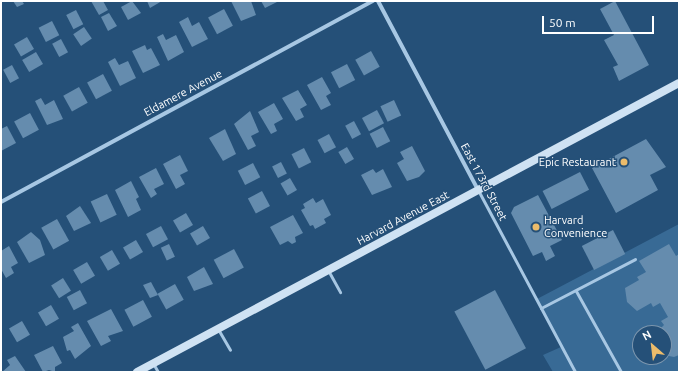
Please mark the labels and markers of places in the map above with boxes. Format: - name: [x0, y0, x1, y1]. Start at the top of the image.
- place label: Epic Restaurant: [539, 155, 616, 169]
- marker: Epic Restaurant: [619, 157, 629, 167]
- place label: Harvard Convenience: [544, 214, 607, 240]
- marker: Harvard Convenience: [531, 222, 541, 232]

